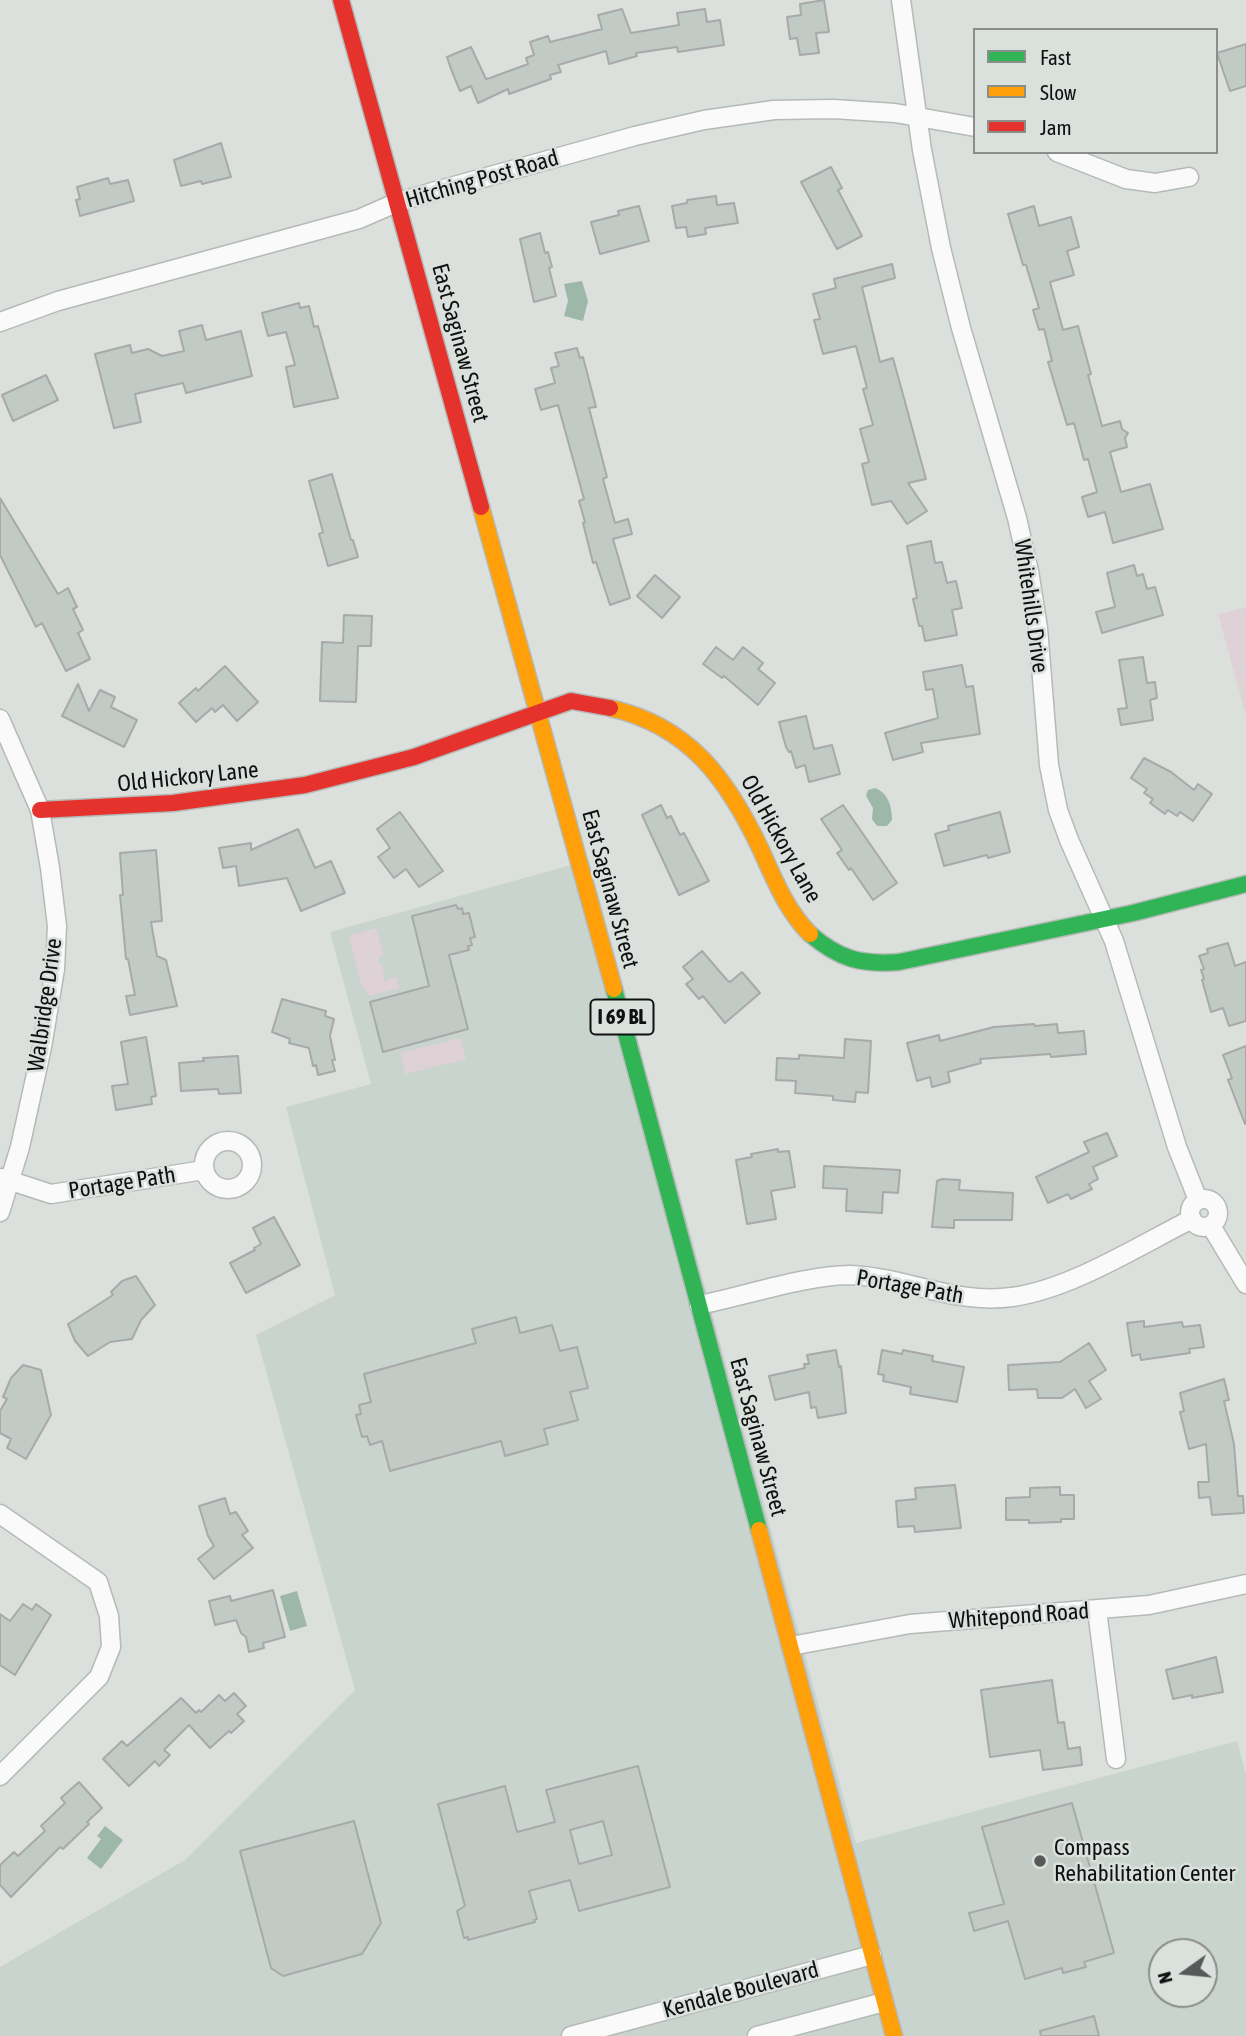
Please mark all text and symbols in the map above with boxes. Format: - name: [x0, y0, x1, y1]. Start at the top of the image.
- legend: [973, 28, 1218, 154]
- text: Fast: [1040, 45, 1071, 69]
- text: Slow: [1040, 80, 1076, 104]
- text: Jam: [1040, 115, 1072, 139]
- street label: Hitching Post Road: [402, 144, 562, 214]
- street label: East Saginaw Street: [426, 261, 494, 425]
- street label: Whitehills Drive: [1008, 537, 1054, 675]
- street label: Old Hickory Lane: [116, 756, 260, 798]
- street label: Old Hickory Lane: [735, 770, 827, 908]
- street label: East Saginaw Street: [576, 807, 644, 971]
- street label: Walbridge Drive: [22, 937, 68, 1073]
- road number: I 69 BL: [590, 1000, 654, 1034]
- street label: Portage Path: [66, 1161, 178, 1205]
- street label: Portage Path: [854, 1264, 966, 1310]
- street label: East Saginaw Street: [724, 1355, 792, 1519]
- street label: Whitepond Road: [948, 1597, 1090, 1635]
- place label: Compass Rehabilitation Center: [1054, 1834, 1235, 1888]
- marker: Compass Rehabilitation Center: [1032, 1853, 1048, 1869]
- north arrow: [1148, 1938, 1218, 2008]
- street label: Kendale Boulevard: [660, 1956, 822, 2024]
- text: N: [1153, 1970, 1177, 1986]

